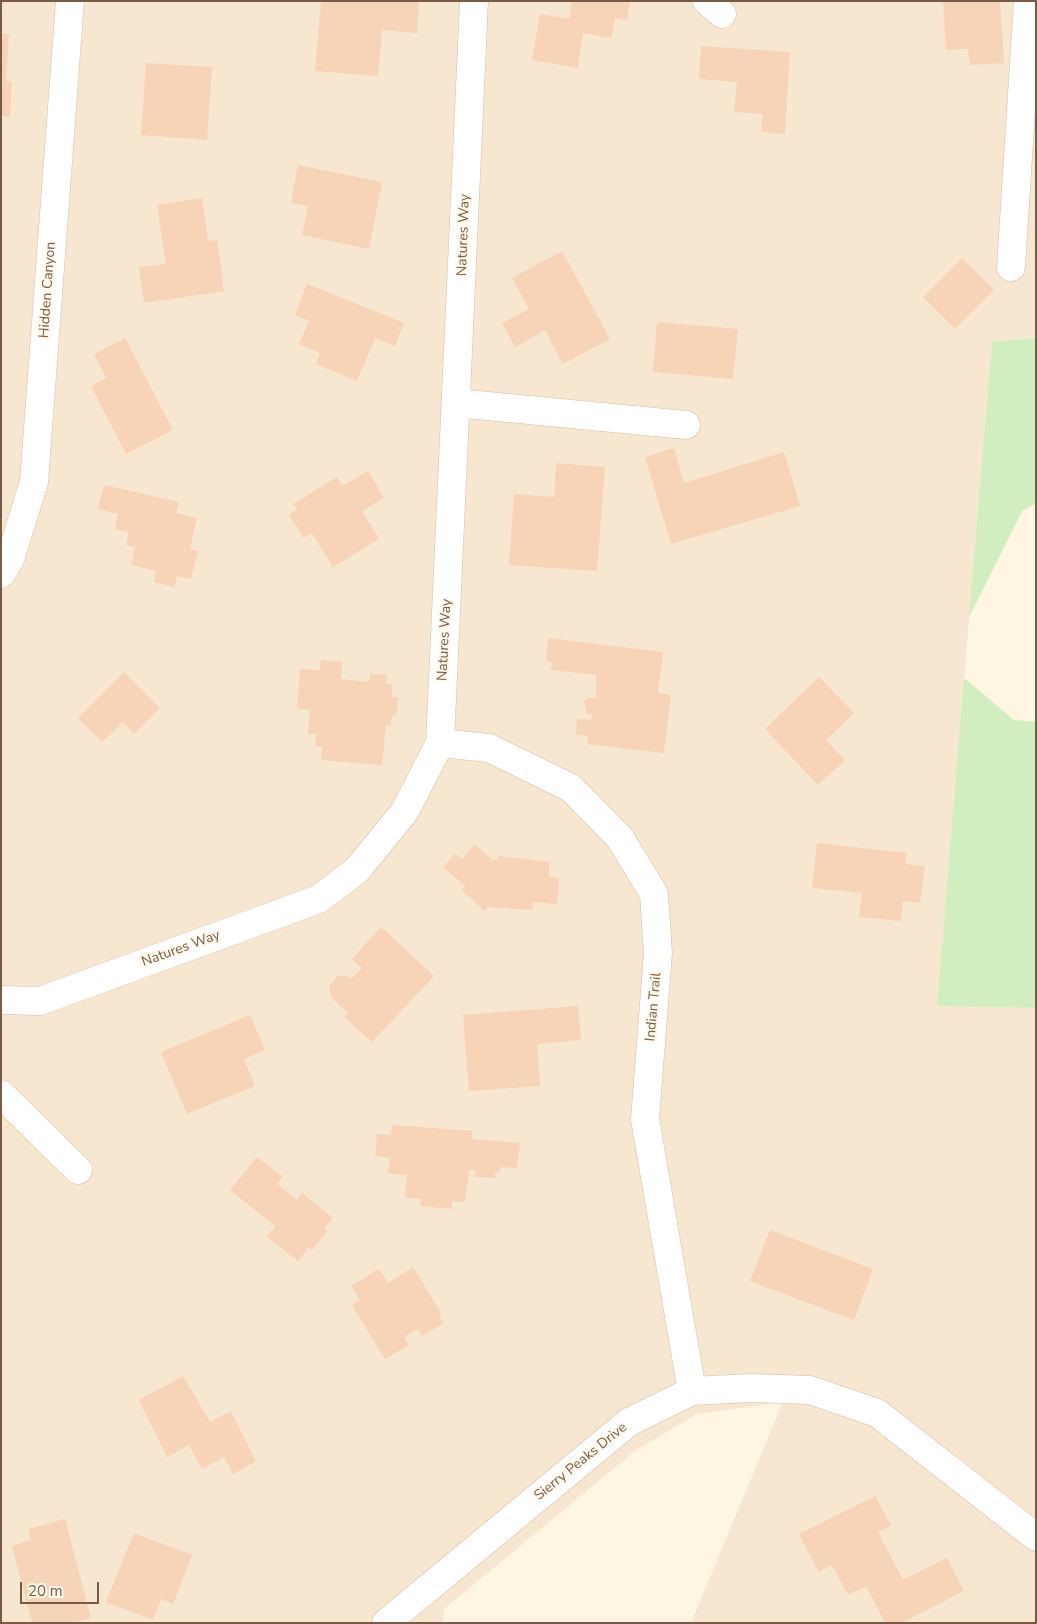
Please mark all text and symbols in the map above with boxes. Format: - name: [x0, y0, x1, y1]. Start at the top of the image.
- street label: Natures Way: [454, 194, 474, 276]
- street label: Hidden Canyon: [36, 241, 60, 339]
- street label: Natures Way: [434, 598, 456, 682]
- street label: Natures Way: [139, 927, 223, 971]
- street label: Indian Trail: [643, 972, 665, 1042]
- street label: Sierry Peaks Drive: [531, 1419, 631, 1505]
- scale bar: [22, 1572, 101, 1604]
- text: 20 m: [28, 1581, 63, 1601]

